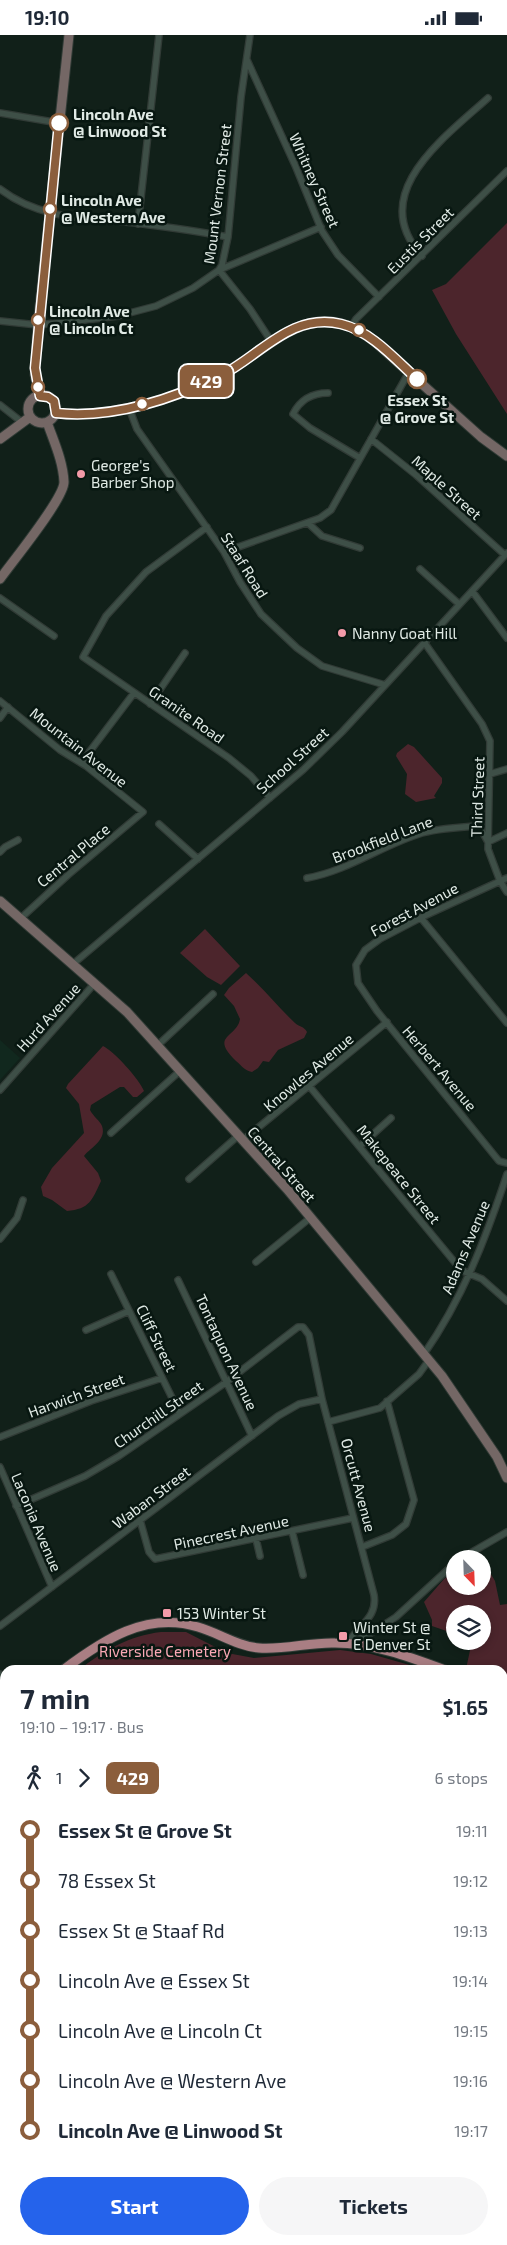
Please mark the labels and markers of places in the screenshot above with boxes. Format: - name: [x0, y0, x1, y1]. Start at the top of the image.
- place label: Lincoln Ave @ Linwood St: [73, 105, 166, 140]
- marker: Lincoln Ave @ Linwood St: [49, 113, 69, 133]
- place label: Lincoln Ave @ Western Ave: [61, 191, 166, 226]
- marker: Lincoln Ave @ Western Ave: [43, 202, 57, 216]
- place label: Lincoln Ave @ Lincoln Ct: [49, 302, 133, 337]
- marker: Lincoln Ave @ Lincoln Ct: [31, 313, 45, 327]
- unlabelled marker: [352, 323, 366, 337]
- marker: Essex St @ Grove St: [407, 369, 427, 389]
- unlabelled marker: [31, 380, 45, 394]
- place label: Essex St @ Grove St: [380, 391, 454, 426]
- unlabelled marker: [135, 397, 149, 411]
- place label: George's Barber Shop: [91, 456, 175, 491]
- marker: George's Barber Shop: [75, 468, 87, 480]
- place label: Nanny Goat Hill: [352, 624, 458, 642]
- marker: Nanny Goat Hill: [336, 627, 348, 639]
- place label: 153 Winter St: [177, 1604, 266, 1622]
- marker: 153 Winter St: [161, 1607, 173, 1619]
- place label: Winter St @ E Denver St: [353, 1618, 431, 1653]
- marker: Winter St @ E Denver St: [337, 1630, 349, 1642]

